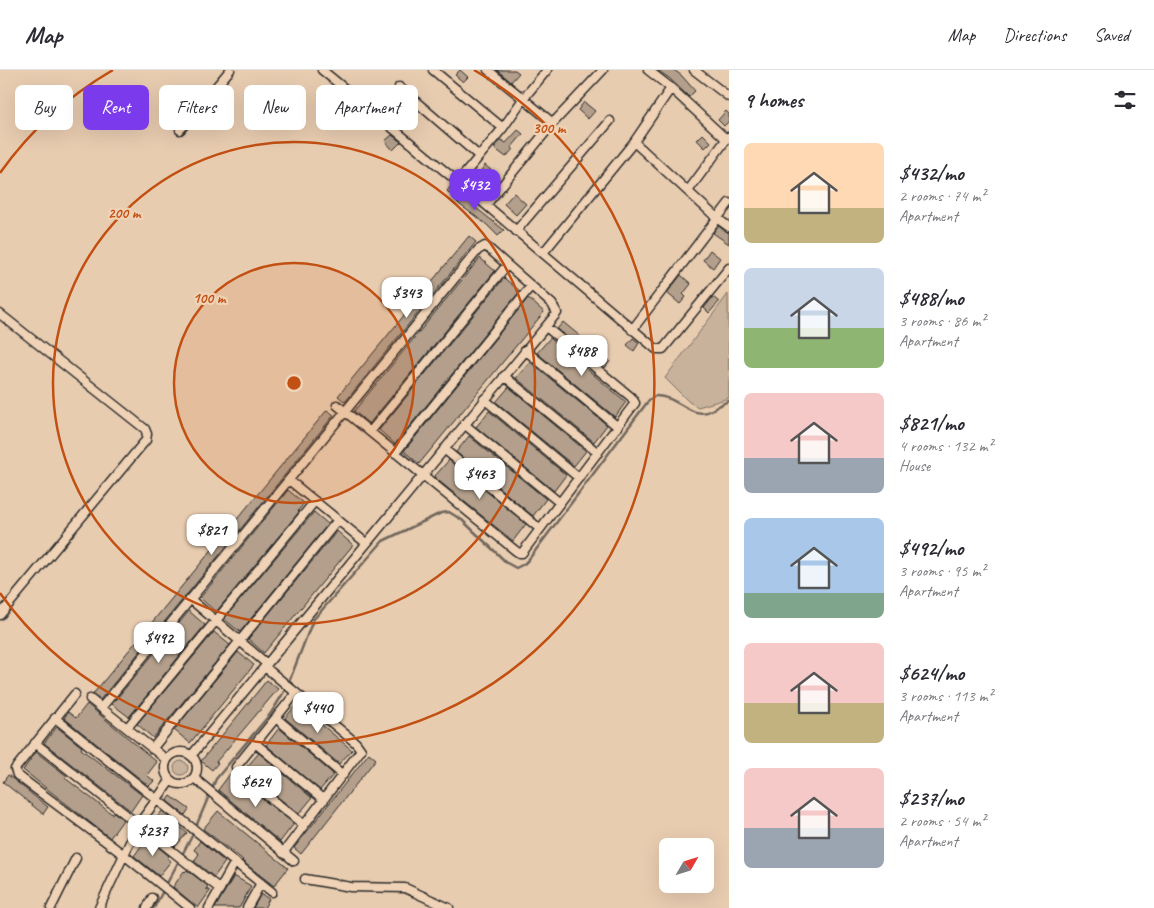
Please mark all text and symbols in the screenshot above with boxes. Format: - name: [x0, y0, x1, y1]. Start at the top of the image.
- text: Map: [25, 20, 62, 50]
- text: Map: [948, 24, 975, 46]
- text: Directions: [1003, 24, 1066, 46]
- text: Saved: [1094, 24, 1129, 46]
- chip: Buy: [15, 85, 73, 130]
- chip: Rent: [83, 85, 149, 130]
- chip: Filters: [159, 85, 234, 130]
- chip: New: [244, 85, 306, 130]
- chip: Apartment: [316, 85, 418, 130]
- icon: filters: [1111, 86, 1139, 114]
- text: 9 homes: [744, 87, 803, 113]
- text: 300 m: [533, 119, 567, 138]
- text: $432/mo: [899, 160, 964, 186]
- icon: home: [784, 163, 844, 223]
- pin: $432: [445, 168, 505, 211]
- text: $432: [461, 175, 489, 195]
- text: 2 rooms · 74 m²: [899, 186, 985, 206]
- text: 200 m: [108, 204, 142, 223]
- text: Apartment: [899, 206, 958, 226]
- pin: $343: [377, 276, 437, 319]
- text: $343: [393, 283, 421, 303]
- text: $488/mo: [899, 285, 964, 311]
- icon: home: [784, 288, 844, 348]
- text: 100 m: [193, 289, 227, 308]
- text: 3 rooms · 86 m²: [899, 311, 985, 331]
- text: Apartment: [899, 331, 958, 351]
- pin: $488: [552, 334, 612, 377]
- text: $488: [568, 341, 596, 361]
- centre of rings: [285, 374, 303, 392]
- text: $821/mo: [899, 410, 964, 436]
- icon: home: [784, 413, 844, 473]
- text: 4 rooms · 132 m²: [899, 436, 993, 456]
- text: House: [899, 456, 930, 476]
- pin: $463: [450, 458, 510, 500]
- text: $463: [465, 464, 495, 484]
- pin: $821: [182, 514, 242, 556]
- text: $821: [198, 520, 226, 540]
- text: $492/mo: [899, 535, 963, 561]
- icon: home: [784, 538, 844, 598]
- text: 3 rooms · 95 m²: [899, 561, 985, 581]
- text: Apartment: [899, 581, 958, 601]
- pin: $492: [129, 622, 189, 664]
- text: $492: [145, 628, 173, 648]
- text: $624/mo: [899, 660, 964, 686]
- icon: home: [784, 663, 844, 723]
- text: 3 rooms · 113 m²: [899, 686, 993, 706]
- pin: $440: [288, 692, 348, 734]
- text: $440: [304, 698, 332, 718]
- text: Apartment: [899, 706, 958, 726]
- pin: $624: [226, 766, 286, 808]
- text: $624: [241, 772, 271, 792]
- text: $237/mo: [899, 785, 964, 811]
- icon: home: [784, 788, 844, 848]
- text: 2 rooms · 54 m²: [899, 811, 985, 831]
- pin: $237: [123, 814, 183, 857]
- text: $237: [139, 821, 167, 841]
- text: Apartment: [899, 831, 958, 851]
- north arrow: [659, 838, 714, 892]
- map controls: [659, 838, 714, 893]

